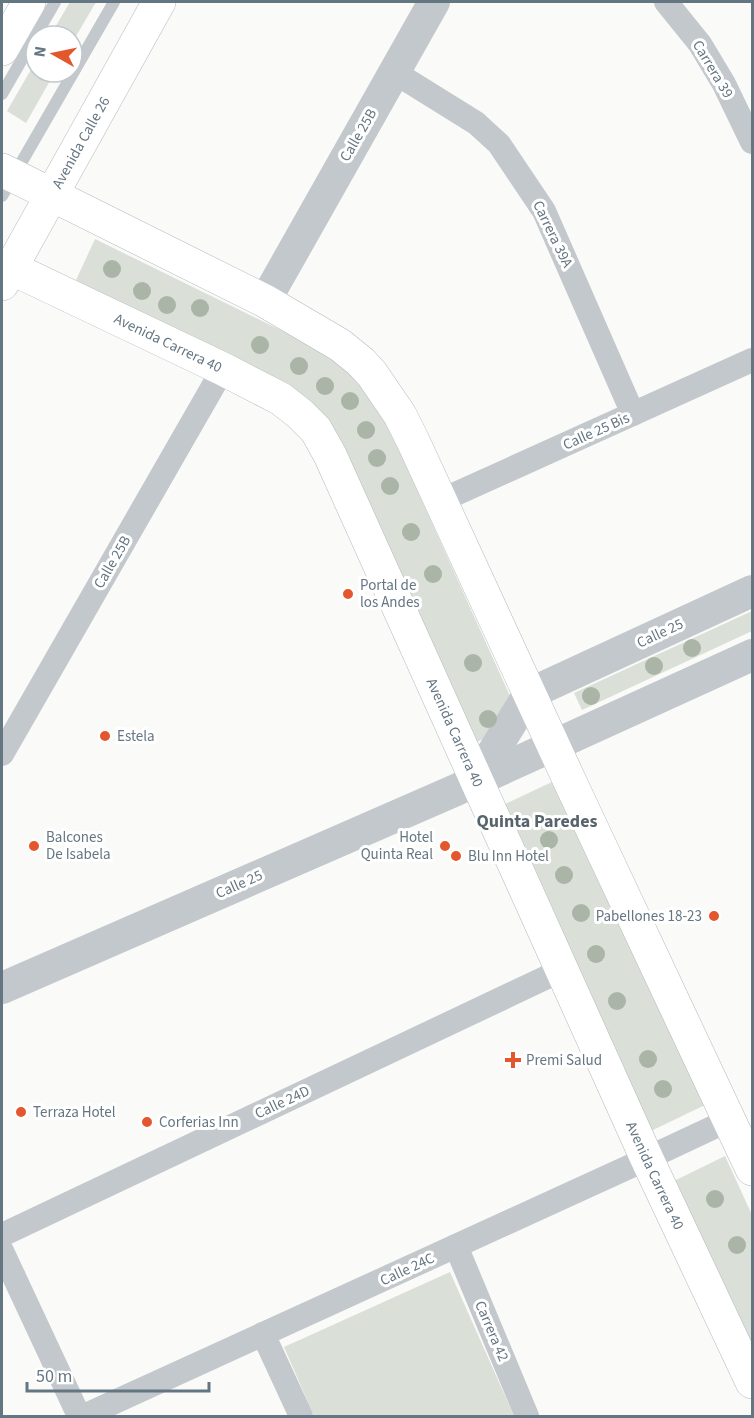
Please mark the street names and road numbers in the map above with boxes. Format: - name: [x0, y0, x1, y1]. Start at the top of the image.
- street label: Carrera 39: [687, 36, 738, 102]
- street label: Avenida Calle 26: [47, 93, 115, 193]
- street label: Calle 25B: [335, 105, 382, 166]
- street label: Carrera 39A: [527, 197, 578, 272]
- street label: Avenida Carrera 40: [110, 309, 225, 378]
- street label: Calle 25 Bis: [560, 407, 633, 455]
- street label: Calle 25B: [89, 532, 136, 593]
- street label: Calle 25: [634, 614, 687, 653]
- street label: Avenida Carrera 40: [421, 675, 488, 791]
- street label: Calle 25: [212, 865, 266, 904]
- street label: Calle 24D: [251, 1081, 313, 1124]
- street label: Avenida Carrera 40: [620, 1118, 689, 1233]
- street label: Calle 24C: [377, 1248, 438, 1291]
- street label: Carrera 42: [469, 1298, 514, 1365]

